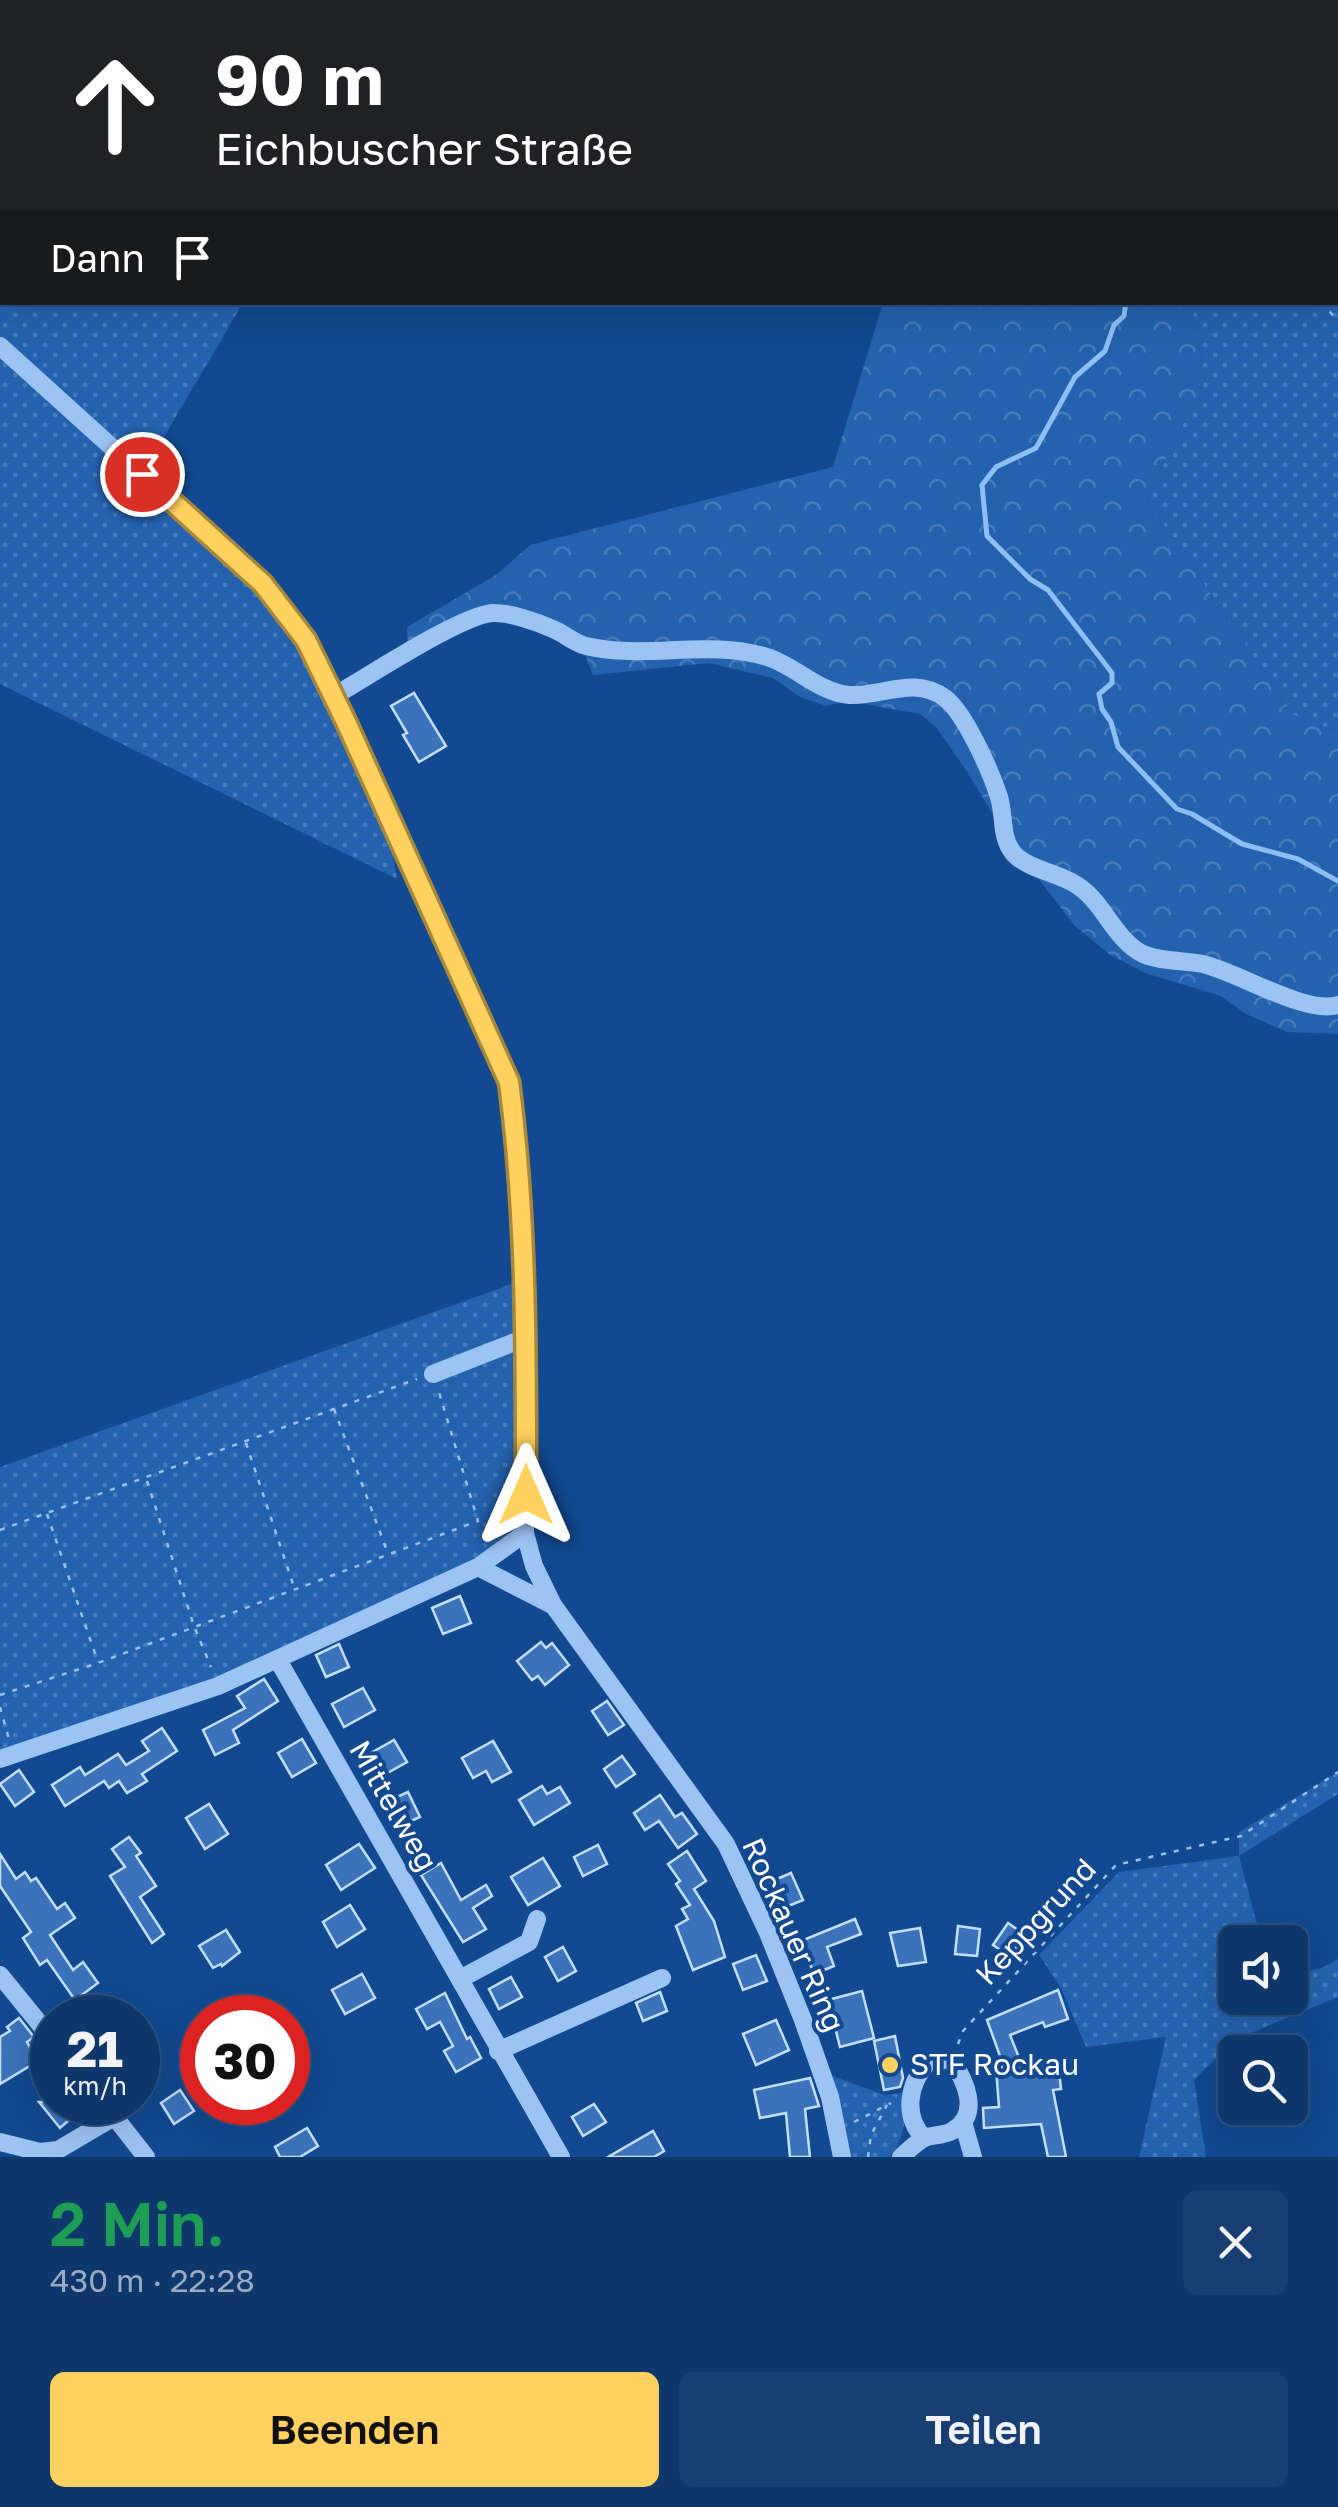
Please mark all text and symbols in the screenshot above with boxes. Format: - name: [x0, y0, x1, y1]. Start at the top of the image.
- text: 90 m: [215, 36, 384, 120]
- icon: ahead: [50, 40, 180, 170]
- text: Eichbuscher Straße: [215, 121, 633, 175]
- icon: arrive: [165, 230, 220, 285]
- text: Dann: [50, 235, 145, 280]
- pin: [100, 432, 185, 517]
- icon: arrive: [115, 447, 170, 502]
- position arrow: [474, 1443, 578, 1547]
- street label: Mittelweg: [342, 1734, 445, 1877]
- street label: Rockauer Ring: [735, 1832, 853, 2037]
- street label: Keppgrund: [968, 1851, 1103, 1992]
- map controls: [1218, 1925, 1308, 2125]
- button: sound: [1218, 1925, 1308, 2015]
- speed limit sign: 30: [180, 1995, 310, 2125]
- text: 21: [67, 2018, 123, 2078]
- button: search: [1218, 2035, 1308, 2125]
- place label: STF Rockau: [910, 2046, 1079, 2082]
- marker: STF Rockau: [879, 2054, 901, 2076]
- text: km/h: [63, 2070, 127, 2101]
- text: 2 Min.: [50, 2187, 225, 2259]
- button: close: [1183, 2190, 1288, 2295]
- text: 430 m · 22:28: [50, 2261, 255, 2299]
- button: Beenden: [50, 2372, 659, 2487]
- button: Teilen: [679, 2372, 1288, 2487]

